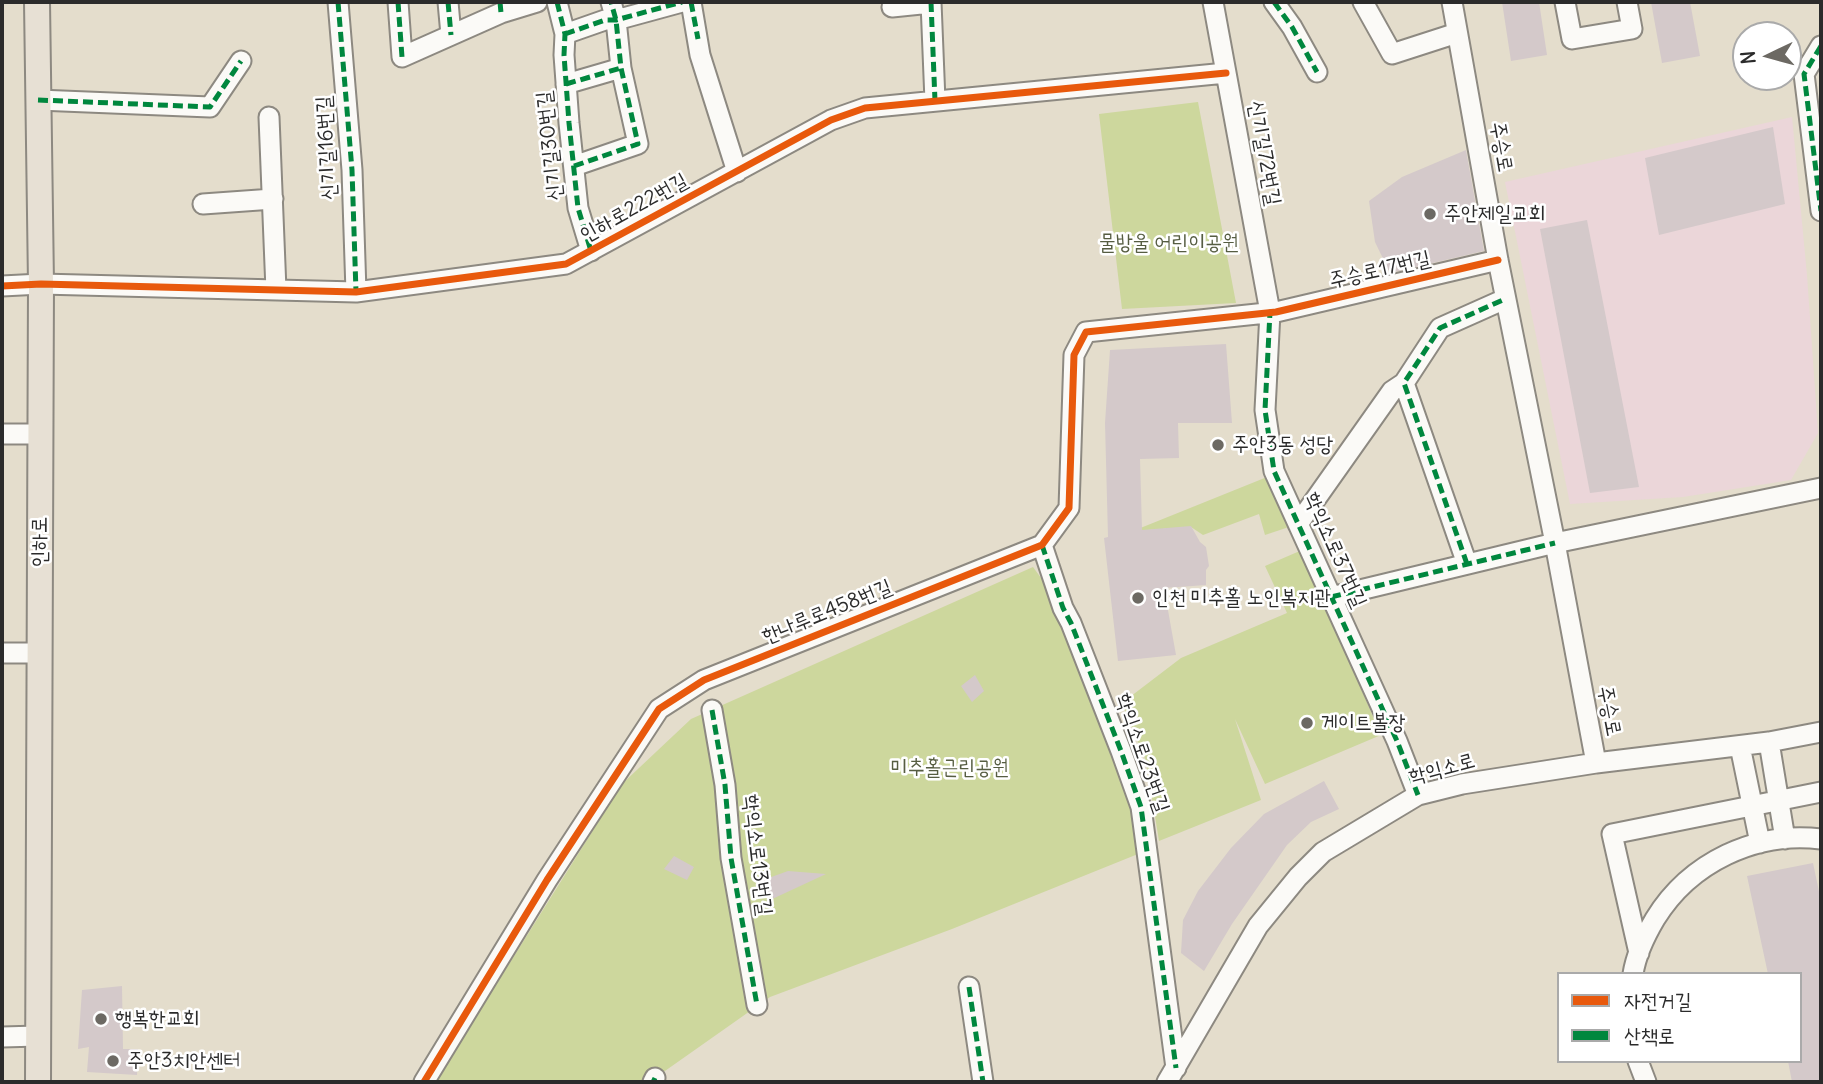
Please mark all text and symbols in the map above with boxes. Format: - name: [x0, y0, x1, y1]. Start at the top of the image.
- north arrow: [1732, 21, 1802, 91]
- text: N: [1736, 50, 1761, 65]
- street label: 신기길30번길: [532, 90, 568, 202]
- street label: 신기길16번길: [312, 95, 342, 201]
- street label: 신기길72번길: [1242, 98, 1286, 208]
- street label: 주승로: [1484, 120, 1518, 174]
- street label: 인하로222번길: [576, 168, 692, 248]
- place label: 주안제일교회: [1444, 201, 1545, 227]
- marker: 주안제일교회: [1422, 206, 1438, 222]
- park label: 물방울 어린이공원: [1099, 230, 1239, 256]
- street label: 주승로17번길: [1327, 246, 1433, 294]
- place label: 주안3동 성당: [1232, 432, 1333, 458]
- marker: 주안3동 성당: [1210, 437, 1226, 453]
- street label: 학익소로37번길: [1298, 488, 1372, 612]
- street label: 인하로: [27, 517, 53, 567]
- street label: 한나루로458번길: [758, 575, 896, 649]
- place label: 인천 미추홀 노인복지관: [1152, 585, 1331, 611]
- marker: 인천 미추홀 노인복지관: [1130, 590, 1146, 606]
- street label: 주승로: [1592, 684, 1626, 738]
- street label: 학익소로23번길: [1110, 690, 1174, 816]
- place label: 게이트볼장: [1321, 710, 1405, 736]
- marker: 게이트볼장: [1299, 715, 1315, 731]
- street label: 학익소로: [1406, 748, 1478, 790]
- park label: 미추홀근린공원: [891, 755, 1009, 781]
- street label: 학익소로13번길: [737, 793, 777, 917]
- legend: [1557, 972, 1802, 1063]
- text: 자전거길: [1624, 987, 1692, 1014]
- place label: 행복한교회: [115, 1006, 199, 1032]
- marker: 행복한교회: [93, 1011, 109, 1027]
- text: 산책로: [1624, 1022, 1675, 1049]
- place label: 주안3치안센터: [127, 1048, 240, 1074]
- marker: 주안3치안센터: [105, 1053, 121, 1069]

